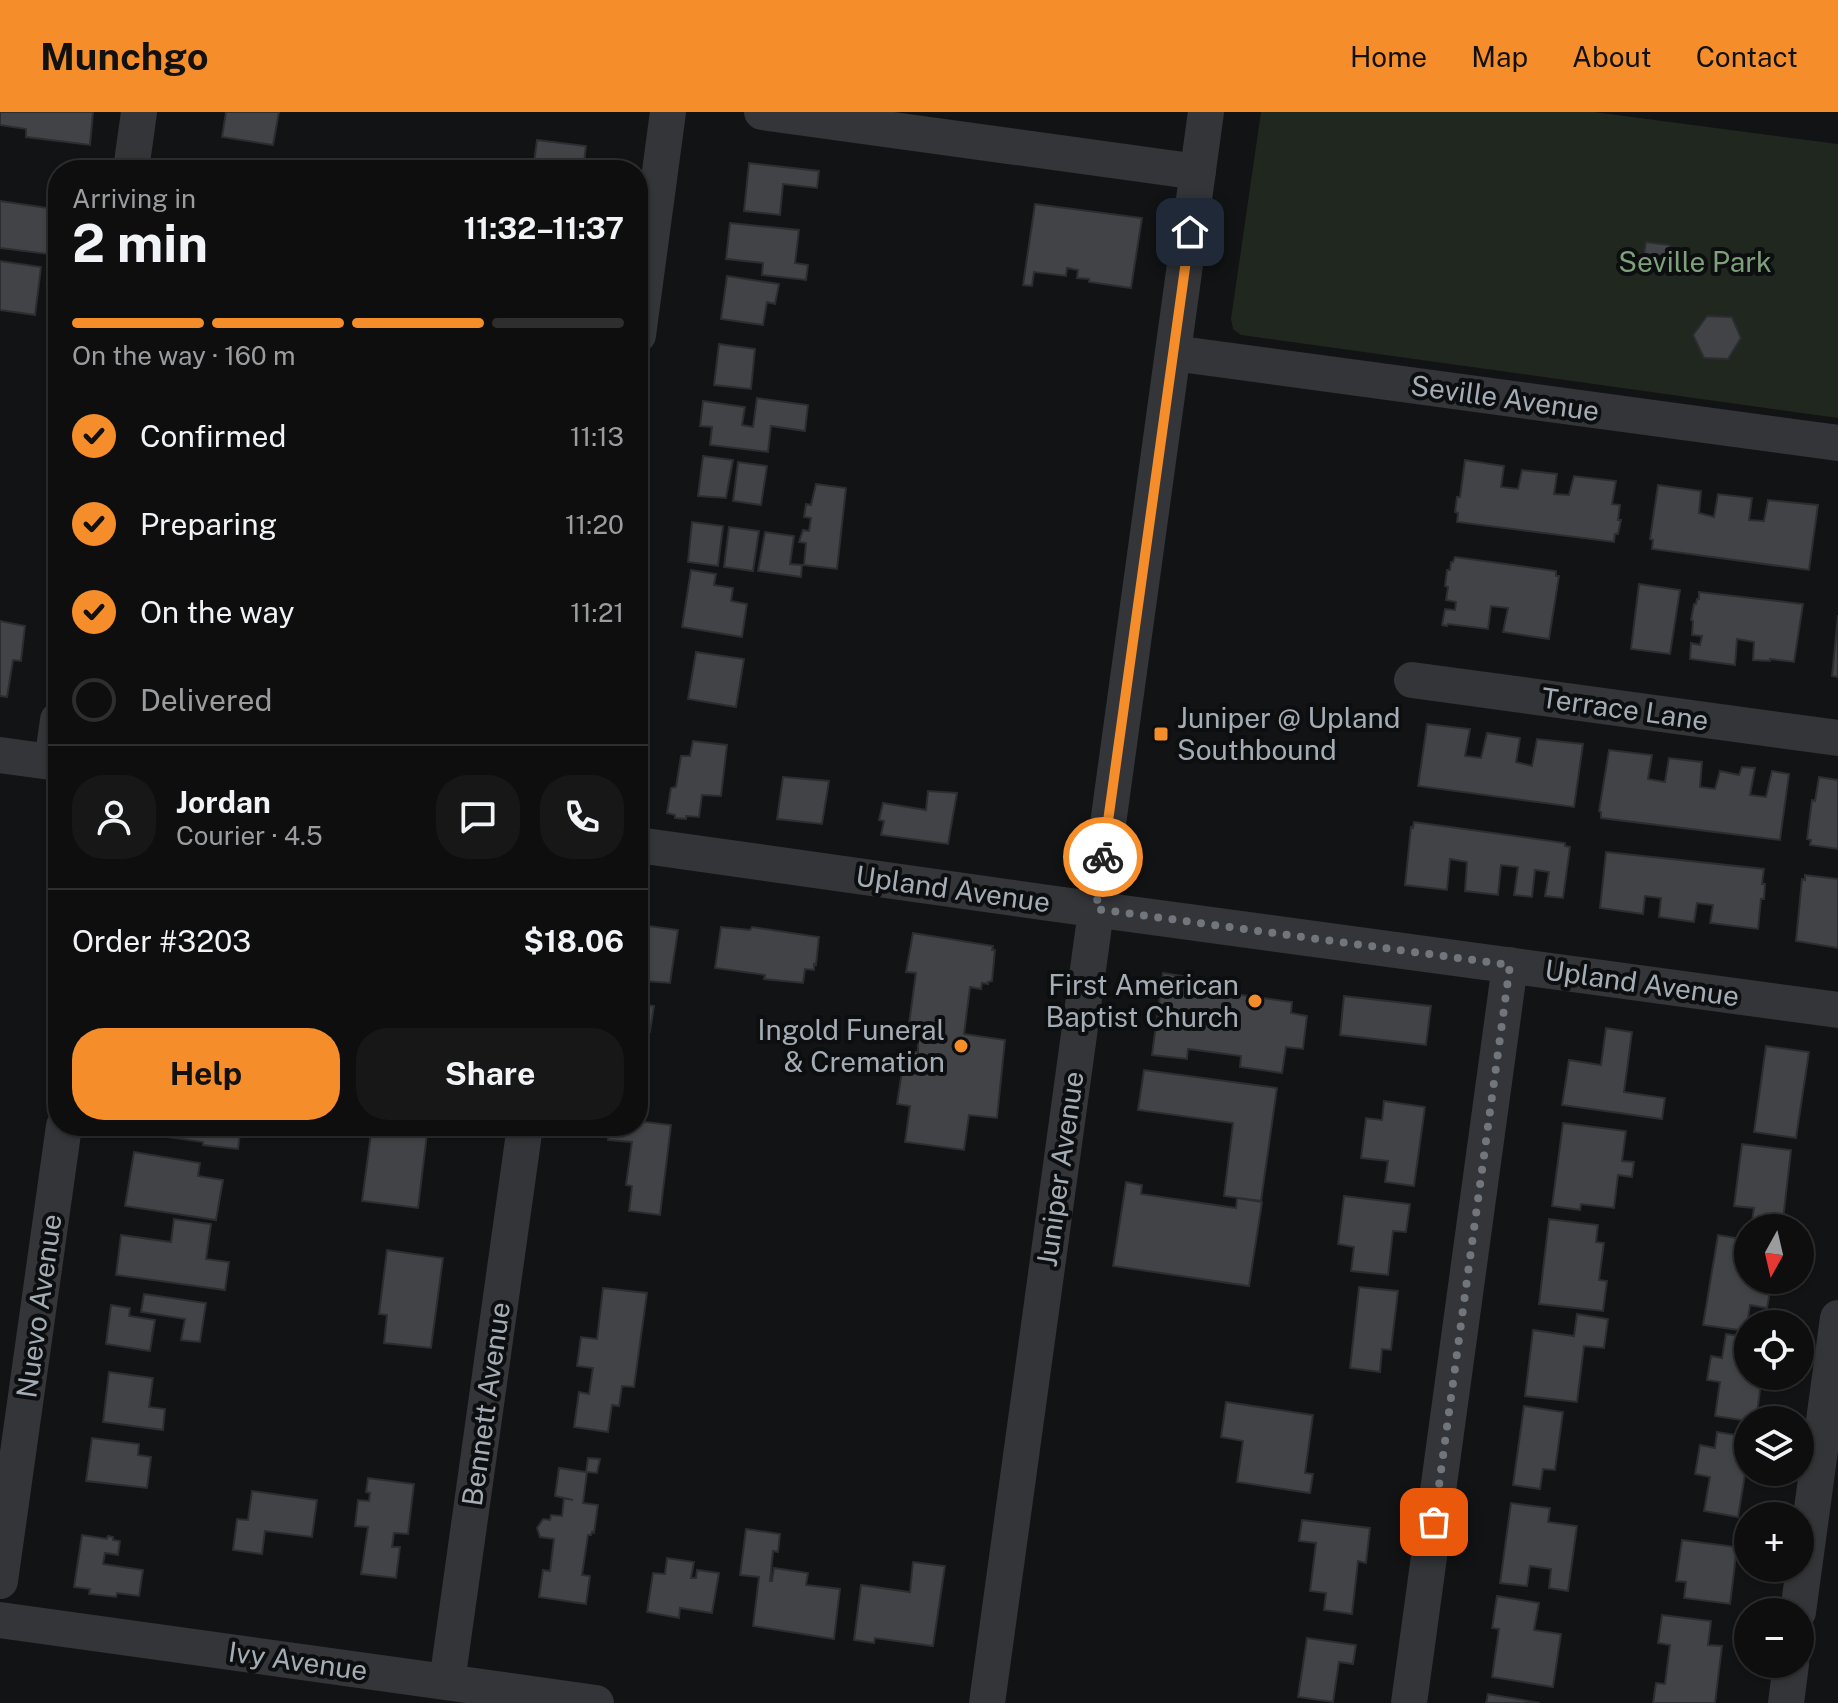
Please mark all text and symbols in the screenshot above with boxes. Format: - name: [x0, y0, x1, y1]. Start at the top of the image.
- text: Munchgo: [40, 34, 209, 79]
- text: Home: [1350, 40, 1427, 73]
- text: Map: [1471, 40, 1528, 73]
- text: About: [1572, 40, 1652, 73]
- text: Contact: [1696, 40, 1798, 73]
- text: Arriving in: [72, 183, 196, 214]
- pin: [1156, 198, 1224, 266]
- text: 11:32–11:37: [464, 210, 624, 246]
- icon: home: [1168, 210, 1212, 254]
- text: 2 min: [72, 213, 208, 274]
- park label: Seville Park: [1618, 245, 1772, 278]
- text: On the way · 160 m: [72, 340, 296, 371]
- street label: Seville Avenue: [1409, 368, 1601, 427]
- icon: check: [72, 414, 116, 458]
- text: Confirmed: [140, 418, 286, 454]
- text: 11:13: [570, 421, 624, 452]
- icon: check: [72, 502, 116, 546]
- text: Preparing: [140, 506, 277, 542]
- text: 11:20: [565, 509, 624, 540]
- icon: check: [72, 590, 116, 634]
- text: On the way: [140, 594, 294, 630]
- text: 11:21: [570, 597, 624, 628]
- street label: Terrace Lane: [1539, 680, 1711, 737]
- text: Delivered: [140, 682, 272, 718]
- place label: Juniper @ Upland Southbound: [1177, 701, 1400, 766]
- marker: Juniper @ Upland Southbound: [1152, 725, 1170, 743]
- button: person: [72, 775, 156, 859]
- button: chat: [436, 775, 520, 859]
- button: phone: [540, 775, 624, 859]
- text: Jordan: [176, 784, 271, 820]
- courier: [1063, 817, 1143, 897]
- text: Courier · 4.5: [176, 820, 323, 851]
- icon: bike: [1081, 835, 1125, 879]
- street label: Upland Avenue: [854, 859, 1052, 918]
- text: Order #3203: [72, 923, 251, 959]
- text: $18.06: [523, 923, 624, 959]
- street label: Upland Avenue: [1543, 953, 1741, 1012]
- place label: First American Baptist Church: [1046, 968, 1239, 1033]
- marker: First American Baptist Church: [1246, 992, 1264, 1010]
- place label: Ingold Funeral & Cremation: [758, 1013, 945, 1078]
- button: Help: [72, 1028, 340, 1120]
- button: Share: [356, 1028, 624, 1120]
- marker: Ingold Funeral & Cremation: [952, 1037, 970, 1055]
- street label: Juniper Avenue: [1029, 1069, 1090, 1269]
- street label: Nuevo Avenue: [9, 1212, 68, 1400]
- north arrow: [1734, 1214, 1814, 1294]
- map controls: [1734, 1214, 1814, 1678]
- street label: Bennett Avenue: [455, 1300, 516, 1508]
- button: locate: [1734, 1310, 1814, 1390]
- button: layers: [1734, 1406, 1814, 1486]
- pin: [1400, 1488, 1468, 1556]
- icon: bag: [1412, 1500, 1456, 1544]
- button: +: [1734, 1502, 1814, 1582]
- button: −: [1734, 1598, 1814, 1678]
- street label: Ivy Avenue: [226, 1634, 370, 1687]

